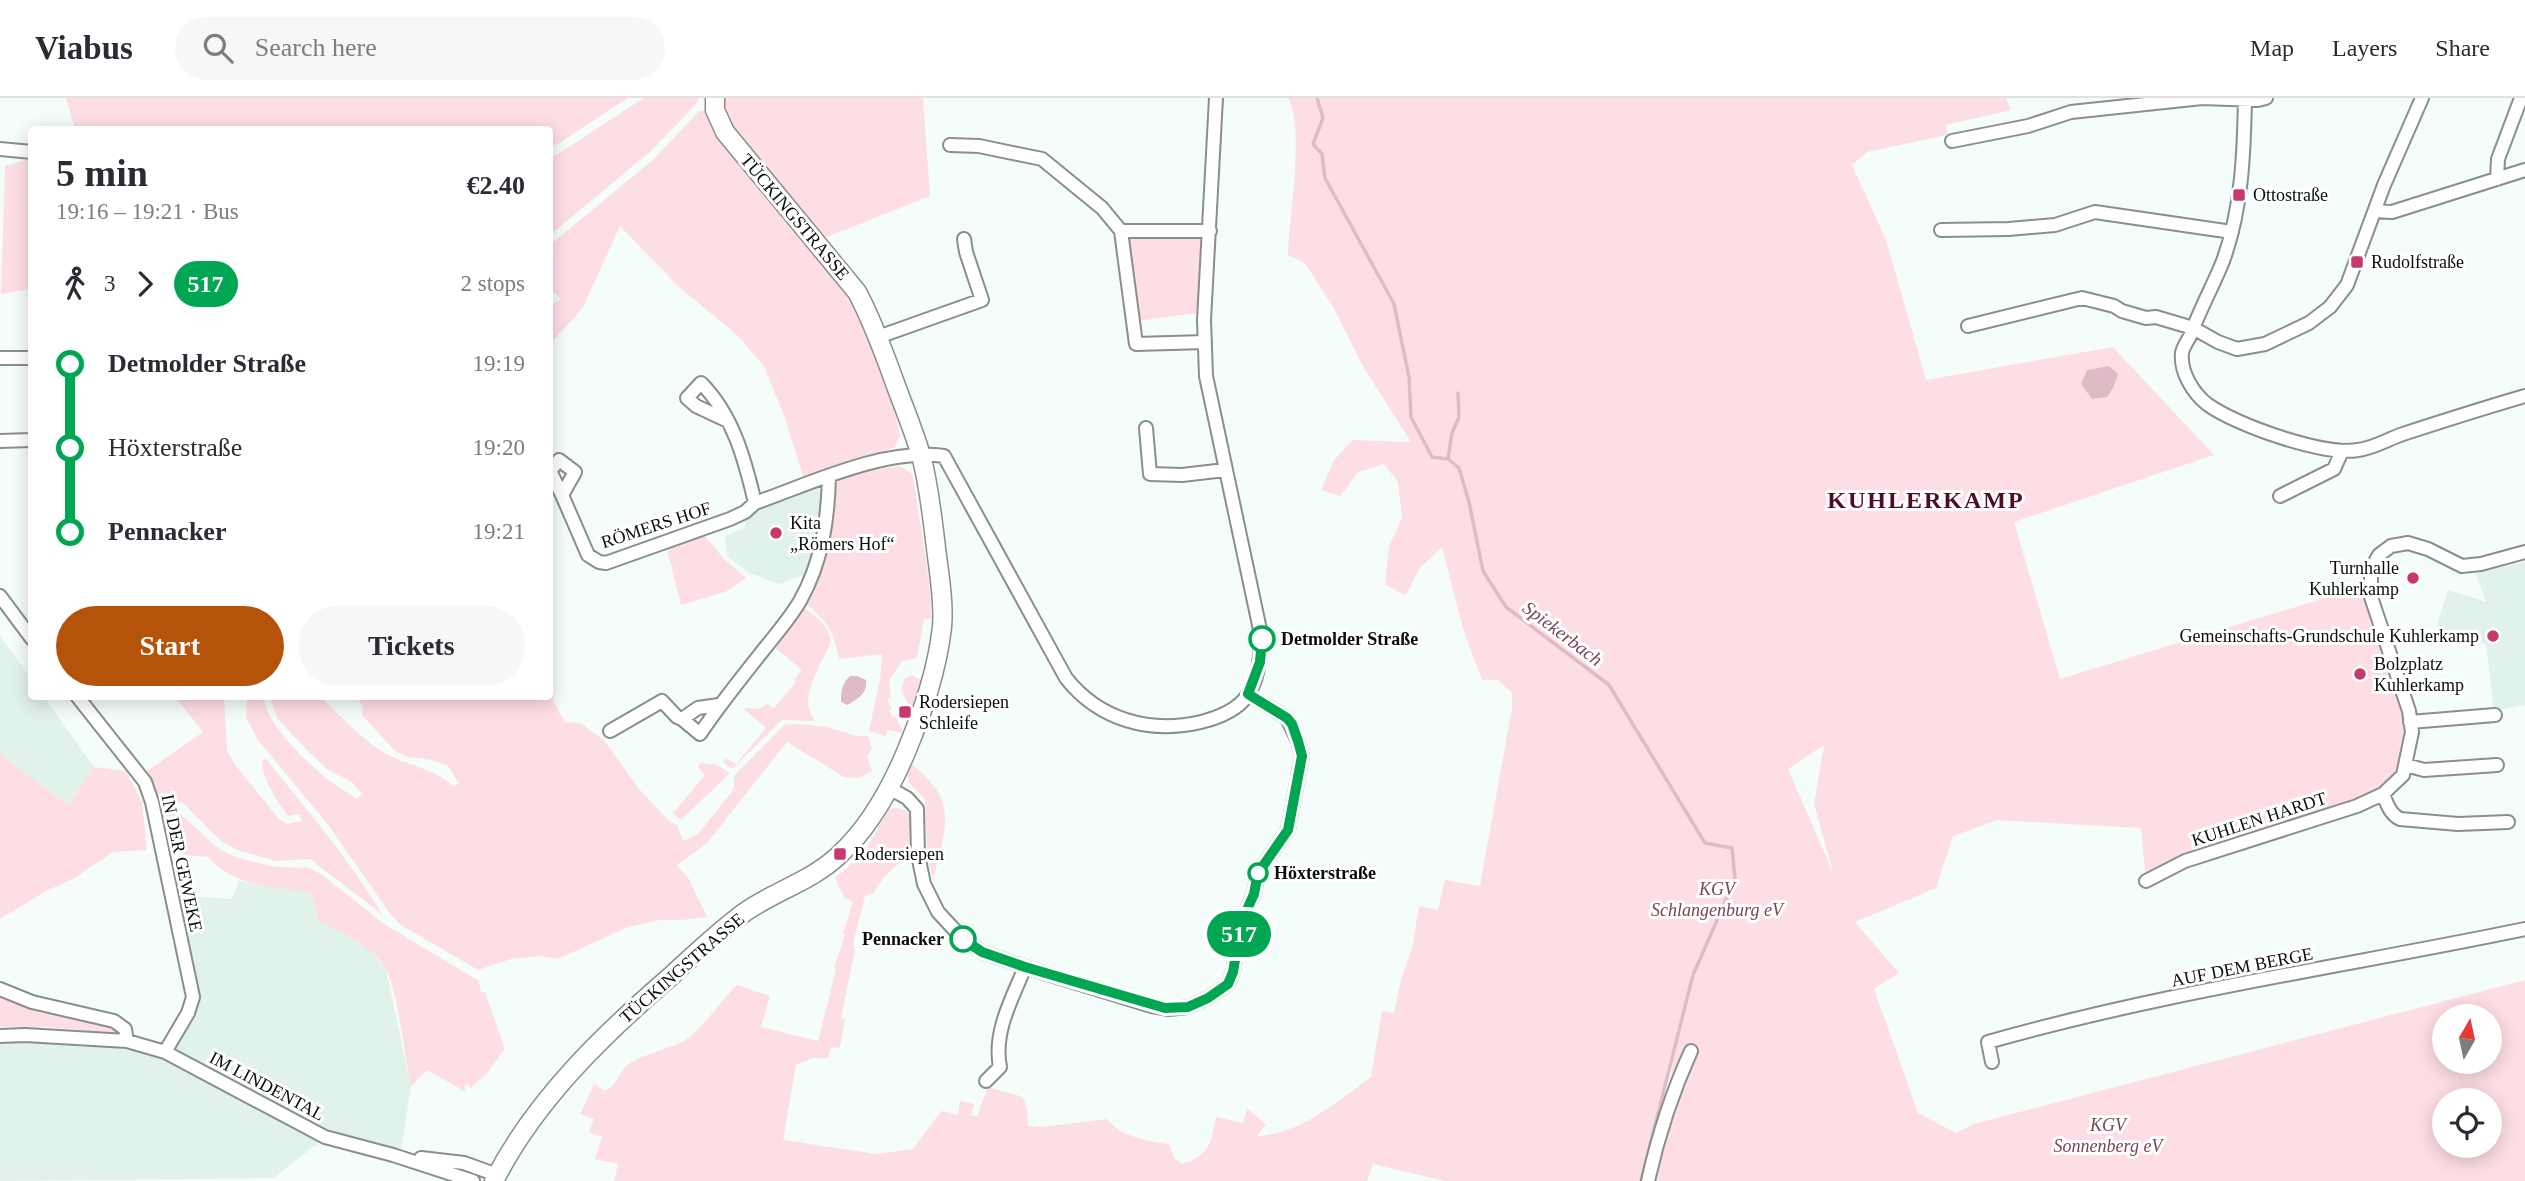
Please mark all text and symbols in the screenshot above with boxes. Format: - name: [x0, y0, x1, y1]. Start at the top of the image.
- search box: [175, 17, 665, 80]
- icon: search: [199, 29, 237, 67]
- text: Viabus: [35, 30, 133, 66]
- text: Search here: [255, 33, 377, 62]
- text: Map: [2250, 35, 2294, 61]
- text: Layers: [2332, 35, 2397, 61]
- text: Share: [2435, 35, 2490, 61]
- street label: TÜCKINGSTRASSE: [737, 150, 853, 284]
- text: 5 min: [56, 152, 148, 194]
- text: €2.40: [467, 171, 525, 200]
- place label: Ottostraße: [2253, 185, 2328, 205]
- marker: Ottostraße: [2231, 187, 2247, 203]
- text: 19:16 – 19:21 · Bus: [56, 199, 239, 224]
- place label: Rudolfstraße: [2371, 252, 2464, 272]
- marker: Rudolfstraße: [2349, 254, 2365, 270]
- icon: walk: [56, 265, 94, 303]
- icon: forward: [126, 265, 164, 303]
- text: 3: [104, 271, 116, 296]
- text: 517: [188, 271, 224, 297]
- text: 2 stops: [460, 271, 525, 296]
- text: Detmolder Straße: [108, 349, 306, 378]
- text: 19:19: [473, 351, 525, 376]
- text: Höxterstraße: [108, 433, 242, 462]
- text: 19:20: [473, 435, 525, 460]
- district label: KUHLERKAMP: [1827, 487, 2025, 513]
- street label: RÖMERS HOF: [598, 498, 714, 552]
- place label: Kita „Römers Hof“: [790, 513, 894, 554]
- text: Pennacker: [108, 517, 226, 546]
- text: 19:21: [473, 519, 525, 544]
- marker: Kita „Römers Hof“: [768, 525, 784, 541]
- place label: Turnhalle Kuhlerkamp: [2309, 558, 2399, 599]
- marker: Turnhalle Kuhlerkamp: [2405, 570, 2421, 586]
- water label: Spiekerbach: [1519, 597, 1607, 670]
- button: Start: [56, 606, 284, 686]
- button: Tickets: [298, 606, 525, 686]
- marker: Detmolder Straße: [1249, 626, 1275, 652]
- place label: Gemeinschafts-Grundschule Kuhlerkamp: [2180, 626, 2479, 646]
- marker: Gemeinschafts-Grundschule Kuhlerkamp: [2485, 628, 2501, 644]
- place label: Detmolder Straße: [1281, 629, 1418, 649]
- place label: Bolzplatz Kuhlerkamp: [2374, 654, 2464, 695]
- marker: Bolzplatz Kuhlerkamp: [2352, 666, 2368, 682]
- place label: Rodersiepen Schleife: [919, 692, 1009, 733]
- marker: Rodersiepen Schleife: [897, 704, 913, 720]
- street label: KUHLEN HARDT: [2189, 788, 2329, 850]
- street label: IN DER GEWEKE: [158, 792, 206, 934]
- place label: Rodersiepen: [854, 844, 944, 864]
- marker: Rodersiepen: [832, 846, 848, 862]
- marker: Höxterstraße: [1248, 863, 1268, 883]
- place label: Höxterstraße: [1274, 863, 1376, 883]
- park label: KGV Schlangenburg eV: [1651, 879, 1785, 920]
- street label: TÜCKINGSTRASSE: [616, 909, 748, 1027]
- line badge: 517: [1199, 911, 1279, 957]
- text: 517: [1221, 921, 1257, 947]
- marker: Pennacker: [950, 926, 976, 952]
- place label: Pennacker: [862, 929, 944, 949]
- street label: AUF DEM BERGE: [2169, 943, 2315, 991]
- north arrow: [2432, 1004, 2502, 1074]
- map controls: [2432, 1004, 2502, 1158]
- street label: IM LINDENTAL: [206, 1047, 328, 1125]
- button: locate: [2432, 1088, 2502, 1158]
- park label: KGV Sonnenberg eV: [2054, 1115, 2164, 1156]

